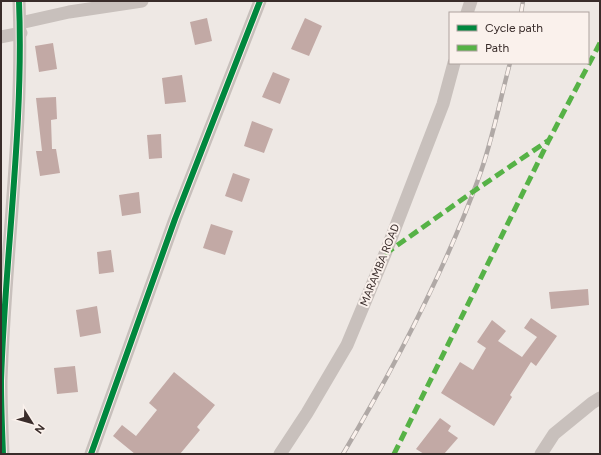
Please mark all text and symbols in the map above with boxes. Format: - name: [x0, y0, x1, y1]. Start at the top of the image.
- legend: [449, 12, 589, 64]
- text: Cycle path: [485, 21, 543, 35]
- text: Path: [485, 41, 509, 55]
- street label: MARAMBA ROAD: [358, 221, 403, 308]
- north arrow: [12, 403, 52, 443]
- text: N: [32, 421, 47, 436]

